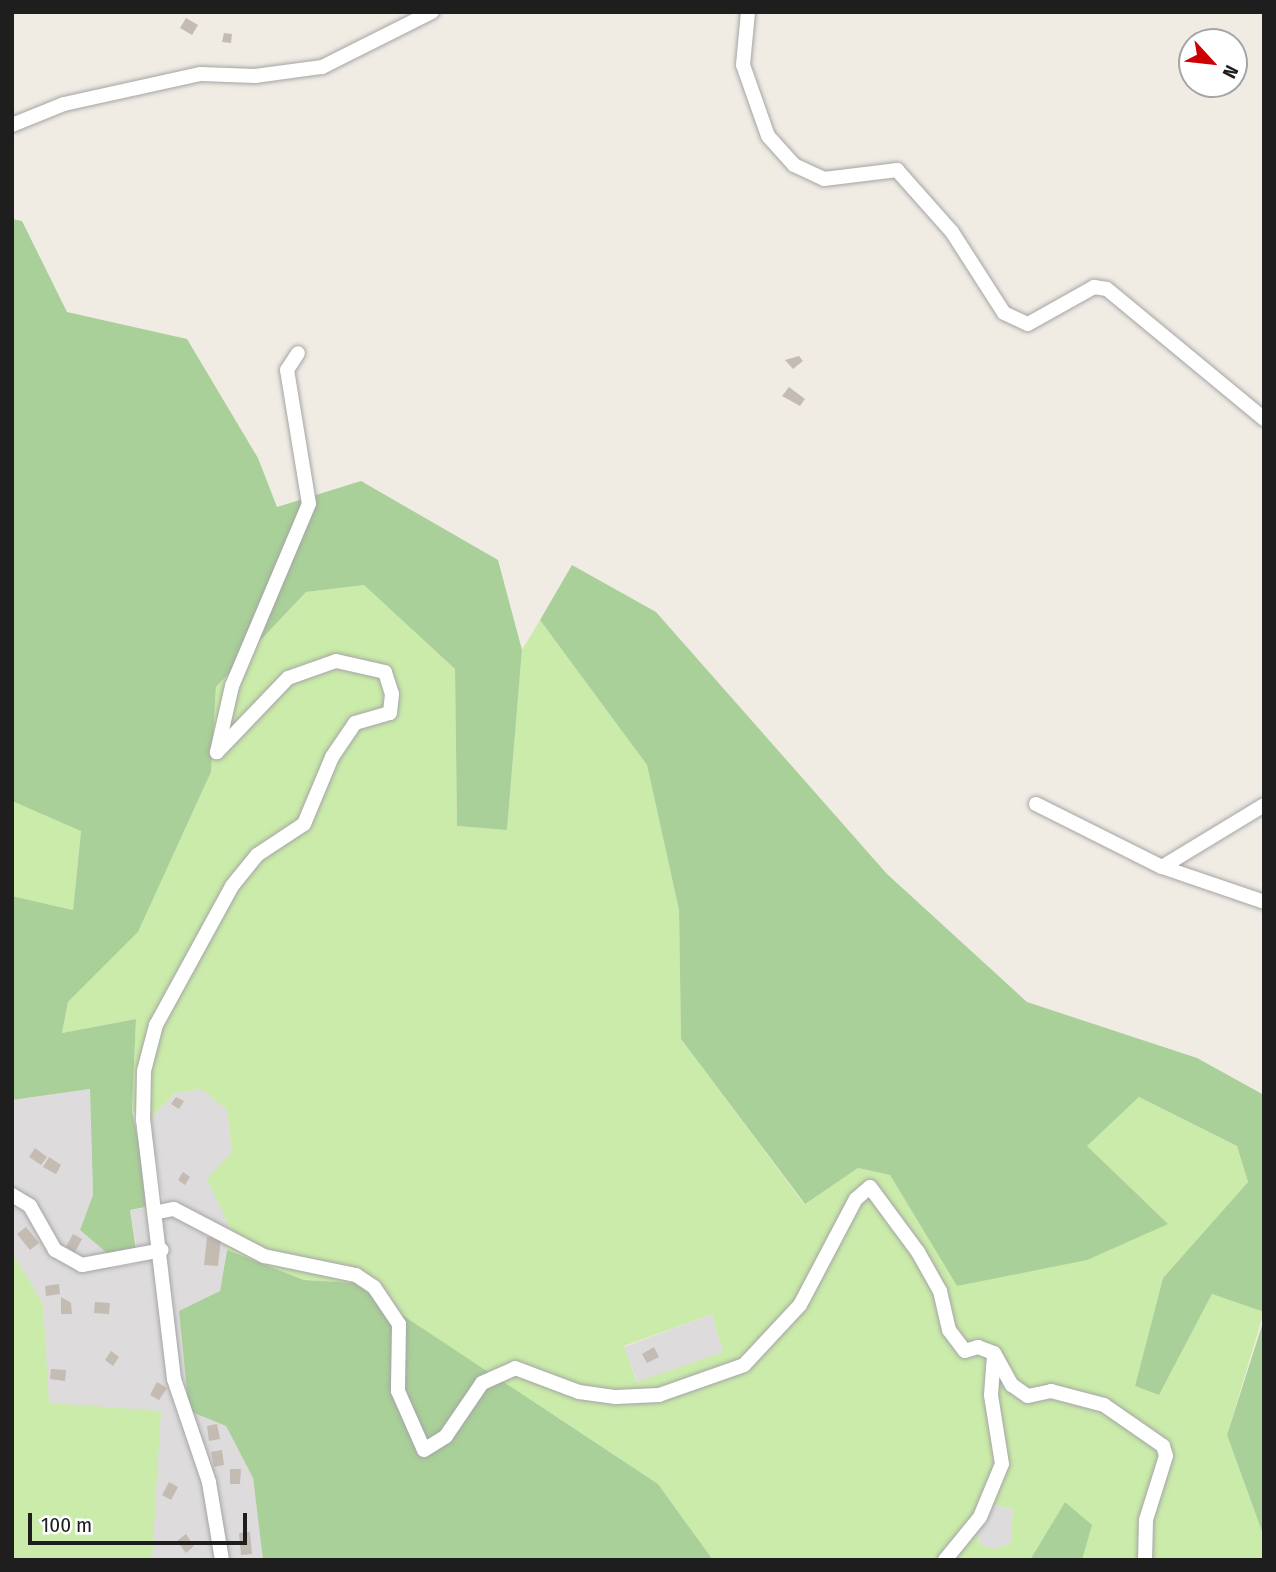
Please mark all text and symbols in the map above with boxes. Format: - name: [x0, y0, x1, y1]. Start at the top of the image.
- north arrow: [1178, 28, 1248, 98]
- text: N: [1218, 62, 1243, 82]
- scale bar: [32, 1498, 250, 1542]
- text: 100 m: [41, 1512, 92, 1538]

